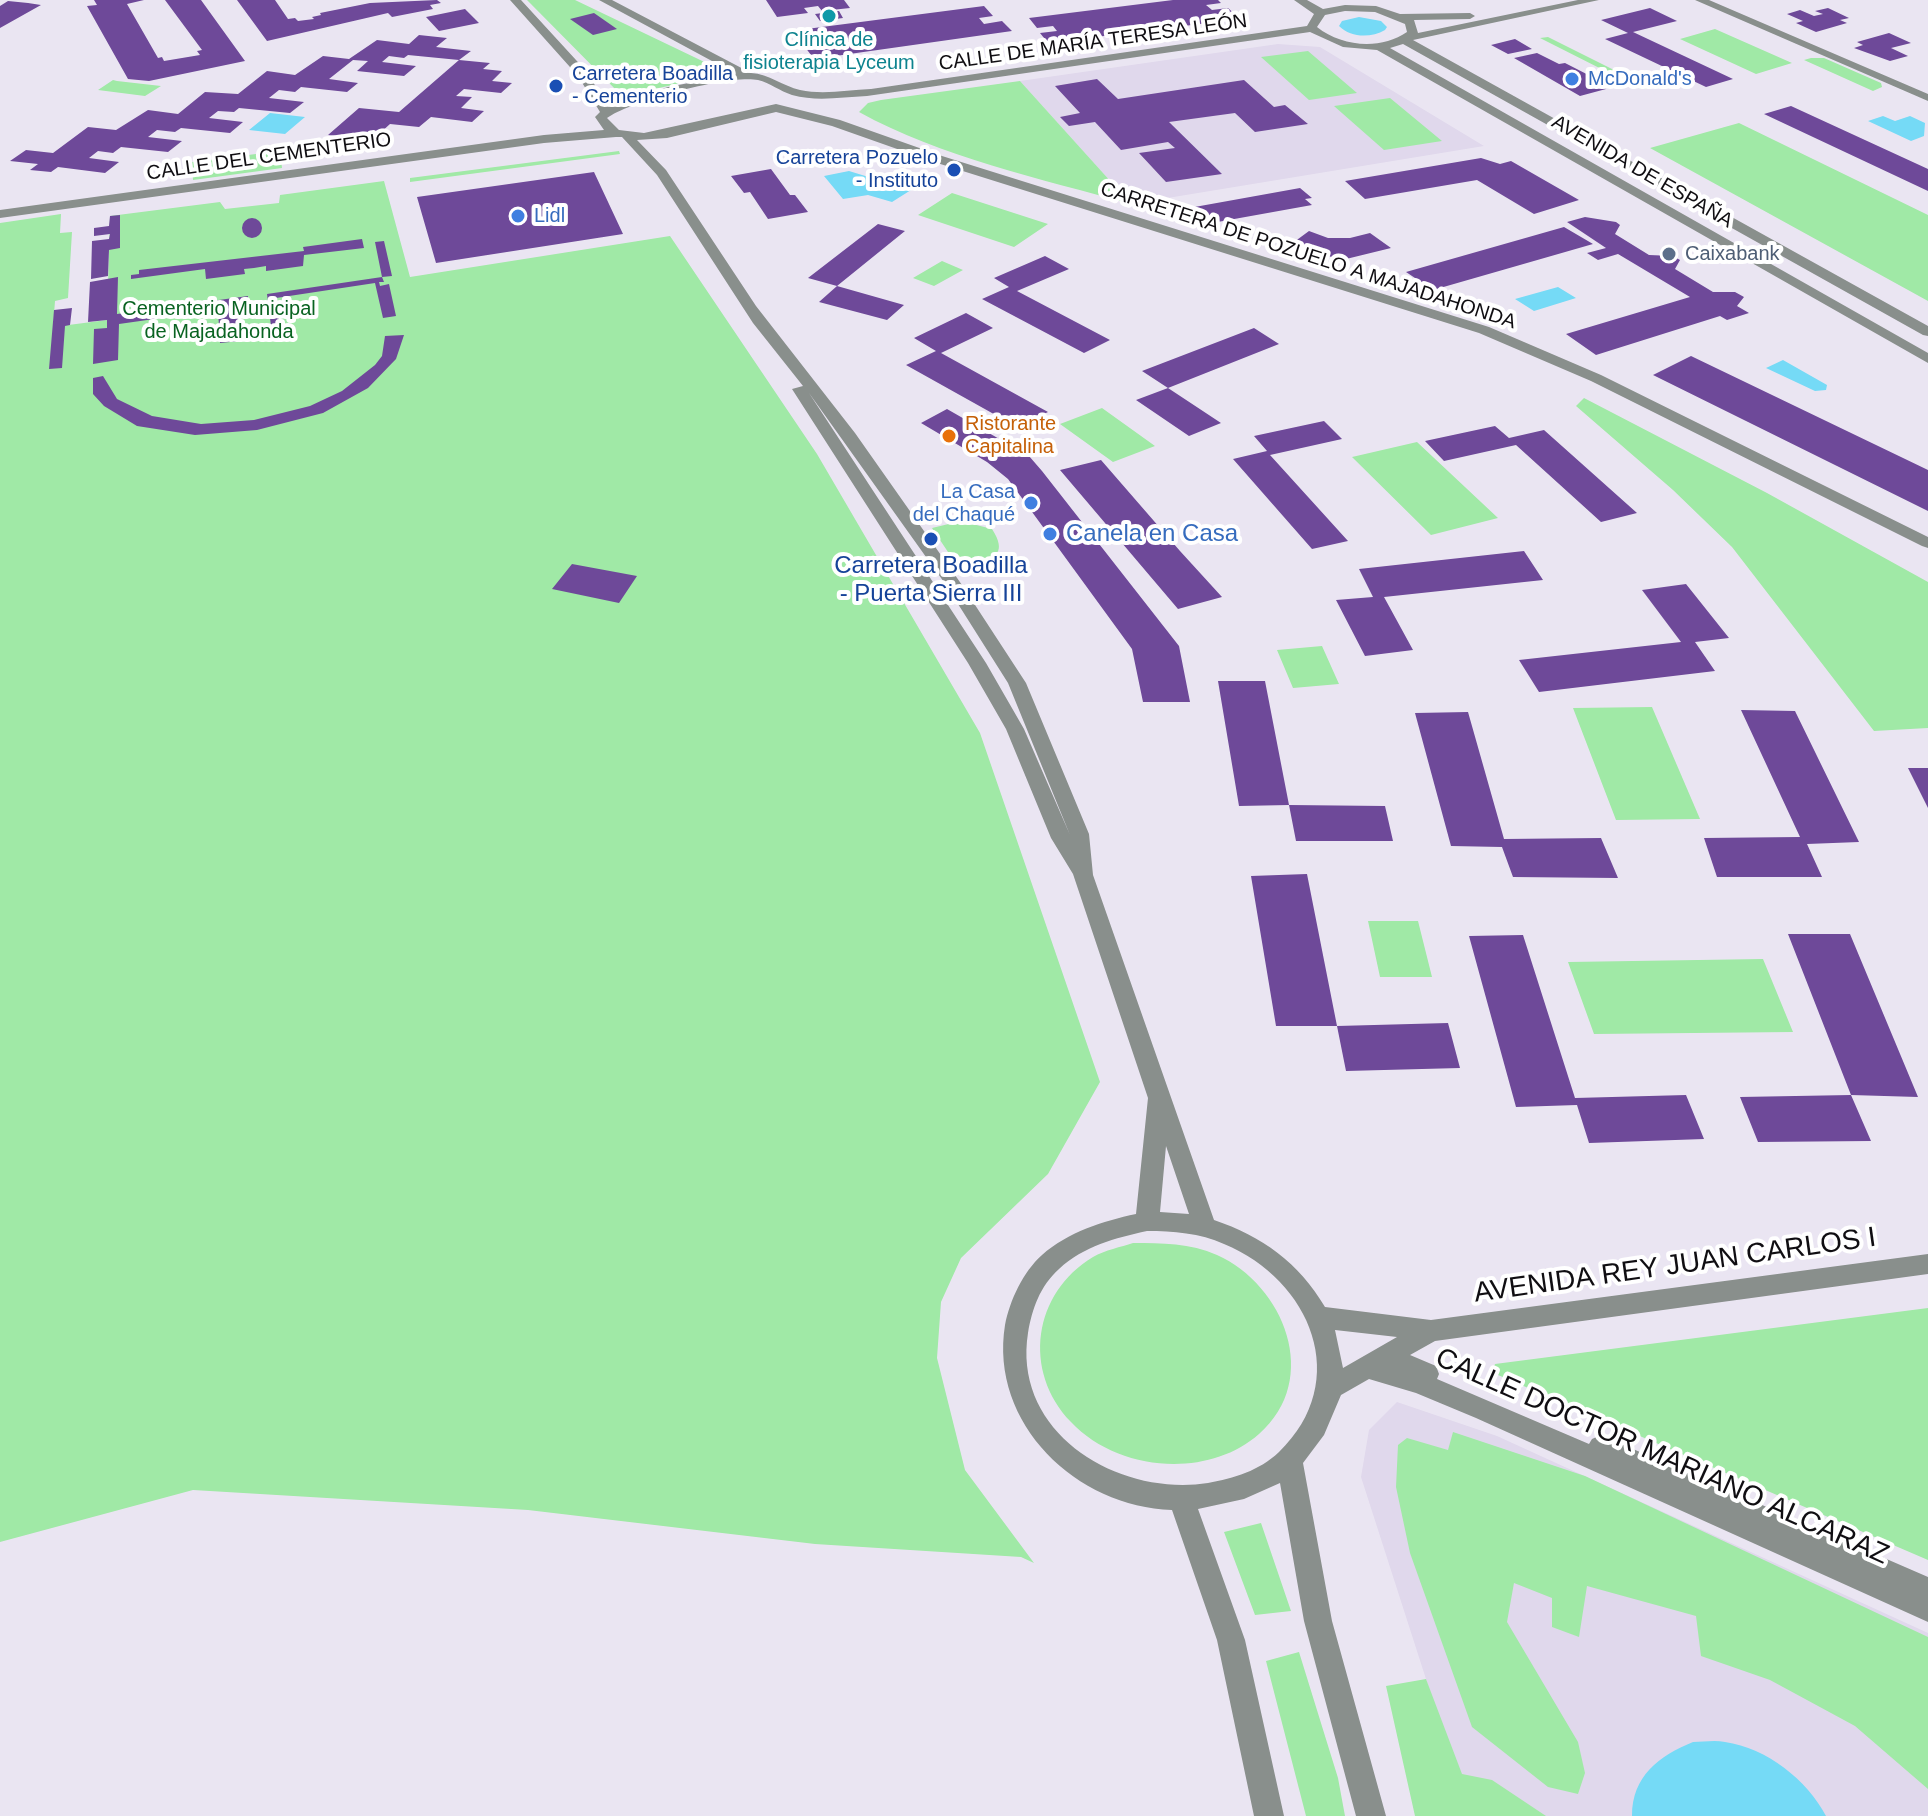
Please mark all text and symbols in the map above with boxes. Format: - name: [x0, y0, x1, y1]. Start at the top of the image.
- marker: Clínica de fisioterapia Lyceum: [820, 7, 838, 25]
- street label: CALLE DE MARÍA TERESA LEÓN: [937, 9, 1249, 77]
- place label: Clínica de fisioterapia Lyceum: [743, 28, 915, 75]
- place label: Carretera Boadilla - Cementerio: [572, 62, 733, 109]
- place label: McDonald's: [1588, 67, 1692, 91]
- marker: McDonald's: [1563, 70, 1581, 88]
- marker: Carretera Boadilla - Cementerio: [547, 77, 565, 95]
- street label: AVENIDA DE ESPAÑA: [1547, 110, 1737, 234]
- street label: CALLE DEL CEMENTERIO: [145, 128, 393, 186]
- place label: Carretera Pozuelo - Instituto: [776, 146, 938, 193]
- marker: Carretera Pozuelo - Instituto: [945, 161, 963, 179]
- street label: CARRETERA DE POZUELO A MAJADAHONDA: [1097, 177, 1519, 335]
- place label: Lidl: [534, 204, 565, 228]
- marker: Lidl: [509, 207, 527, 225]
- place label: Caixabank: [1685, 242, 1780, 266]
- marker: Caixabank: [1660, 245, 1678, 263]
- park label: Cementerio Municipal de Majadahonda: [122, 297, 316, 344]
- place label: Ristorante Capitalina: [965, 412, 1056, 459]
- marker: Ristorante Capitalina: [940, 427, 958, 445]
- place label: La Casa del Chaqué: [913, 480, 1015, 527]
- marker: La Casa del Chaqué: [1022, 494, 1040, 512]
- place label: Canela en Casa: [1066, 520, 1238, 548]
- marker: Canela en Casa: [1041, 525, 1059, 543]
- marker: Carretera Boadilla - Puerta Sierra III: [922, 530, 940, 548]
- place label: Carretera Boadilla - Puerta Sierra III: [834, 552, 1028, 608]
- street label: AVENIDA REY JUAN CARLOS I: [1472, 1221, 1878, 1311]
- street label: CALLE DOCTOR MARIANO ALCARAZ: [1430, 1341, 1894, 1573]

